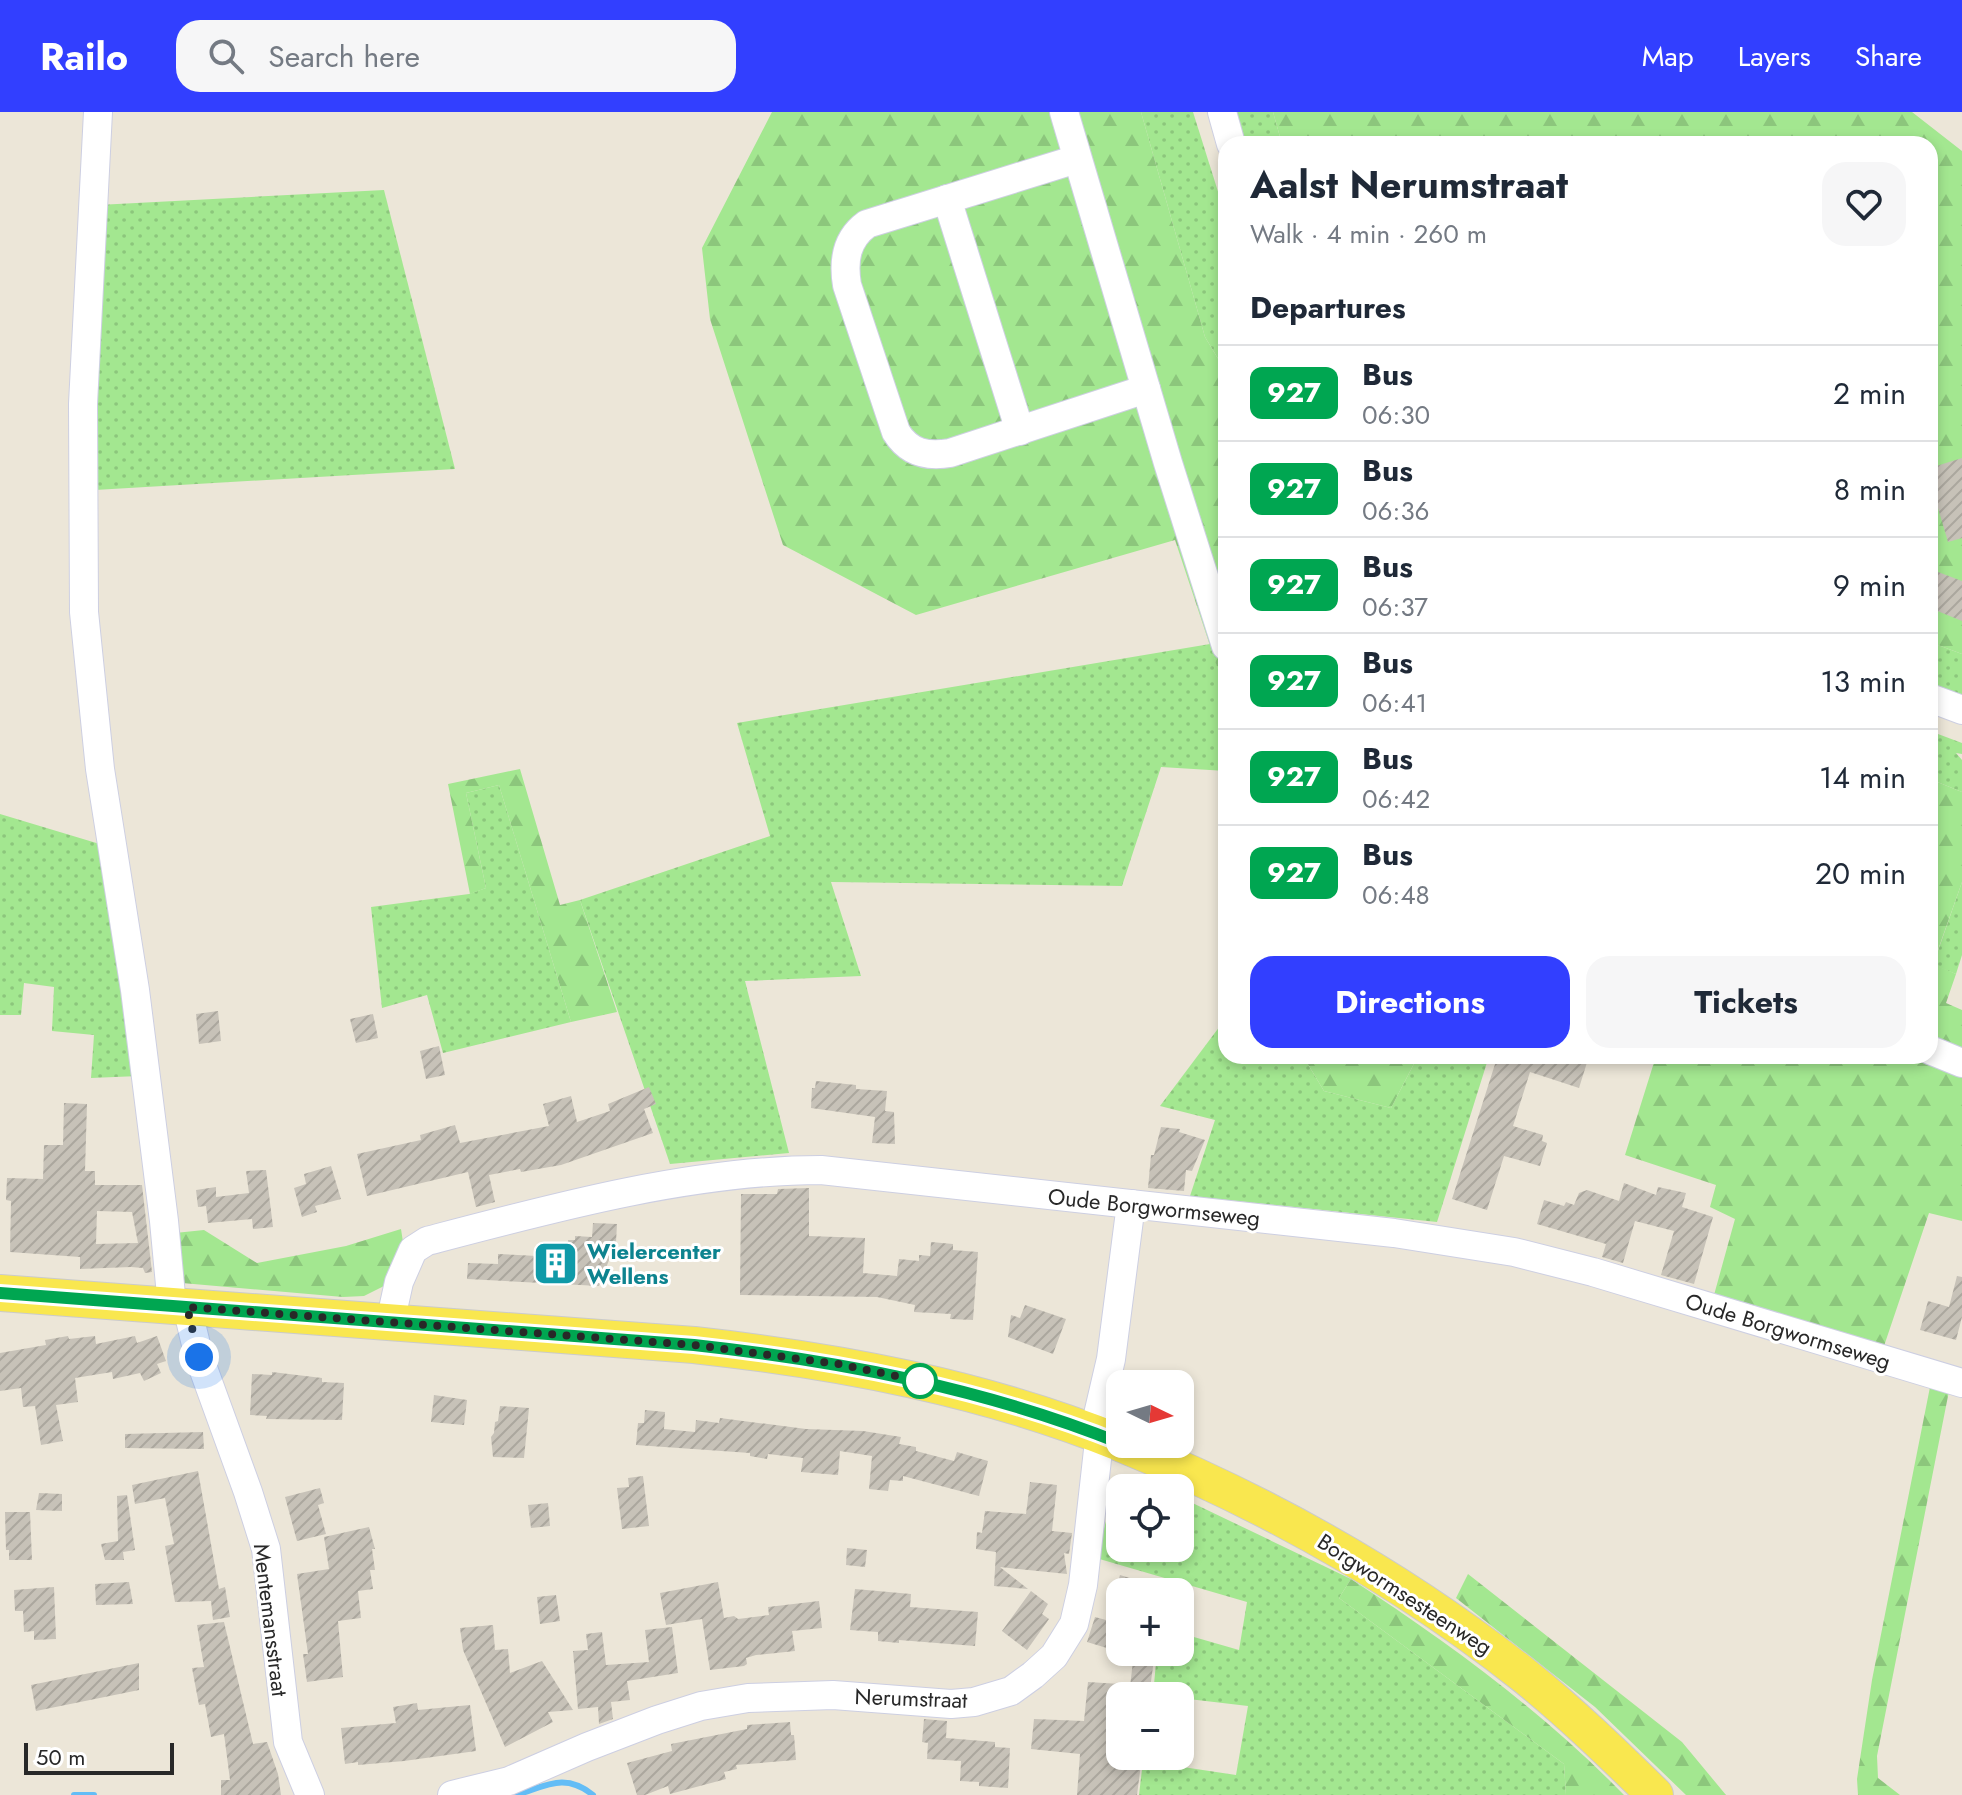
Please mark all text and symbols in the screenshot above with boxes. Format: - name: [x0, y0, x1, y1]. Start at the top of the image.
- search box: [176, 20, 736, 92]
- text: Railo: [40, 29, 128, 84]
- icon: search: [204, 34, 248, 78]
- text: Search here: [268, 35, 420, 78]
- text: Map: [1642, 36, 1694, 77]
- text: Layers: [1738, 36, 1811, 77]
- text: Share: [1855, 36, 1922, 77]
- text: Aalst Nerumstraat: [1250, 157, 1568, 212]
- button: heart: [1822, 162, 1906, 246]
- text: Walk · 4 min · 260 m: [1250, 215, 1487, 253]
- text: Departures: [1250, 286, 1406, 329]
- text: Bus: [1362, 353, 1413, 396]
- text: 927: [1267, 372, 1321, 413]
- text: 2 min: [1833, 372, 1906, 415]
- text: 06:30: [1362, 396, 1430, 434]
- text: Bus: [1362, 449, 1413, 492]
- text: 927: [1267, 468, 1321, 509]
- text: 8 min: [1834, 468, 1906, 511]
- text: 06:36: [1362, 492, 1430, 530]
- text: Bus: [1362, 545, 1413, 588]
- text: 927: [1267, 564, 1321, 605]
- text: 9 min: [1833, 564, 1906, 607]
- text: 06:37: [1362, 588, 1428, 626]
- text: Bus: [1362, 641, 1413, 684]
- text: 927: [1267, 660, 1321, 701]
- text: 13 min: [1820, 660, 1906, 703]
- text: 06:41: [1362, 684, 1427, 722]
- text: Bus: [1362, 737, 1413, 780]
- text: 927: [1267, 756, 1321, 797]
- text: 14 min: [1819, 756, 1906, 799]
- text: 06:42: [1362, 780, 1430, 818]
- text: Bus: [1362, 833, 1413, 876]
- text: 927: [1267, 852, 1321, 893]
- text: 20 min: [1815, 852, 1906, 895]
- text: 06:48: [1362, 876, 1430, 914]
- button: Directions: [1250, 956, 1570, 1048]
- button: Tickets: [1586, 956, 1906, 1048]
- street label: Oude Borgwormseweg: [1046, 1180, 1262, 1234]
- place label: Wielercenter Wellens: [587, 1235, 721, 1292]
- building icon: Wielercenter Wellens: [532, 1240, 580, 1288]
- street label: Oude Borgwormseweg: [1681, 1285, 1895, 1377]
- your location: [179, 1337, 219, 1377]
- unlabelled marker: [903, 1364, 937, 1398]
- north arrow: [1106, 1370, 1194, 1458]
- map controls: [1106, 1370, 1194, 1770]
- button: locate: [1106, 1474, 1194, 1562]
- street label: Borgwormsesteenweg: [1311, 1525, 1499, 1663]
- street label: Mentemansstraat: [246, 1542, 296, 1699]
- button: +: [1106, 1578, 1194, 1666]
- street label: Nerumstraat: [854, 1680, 969, 1716]
- button: −: [1106, 1682, 1194, 1770]
- scale bar: [24, 1739, 174, 1775]
- text: 50 m: [36, 1741, 85, 1773]

